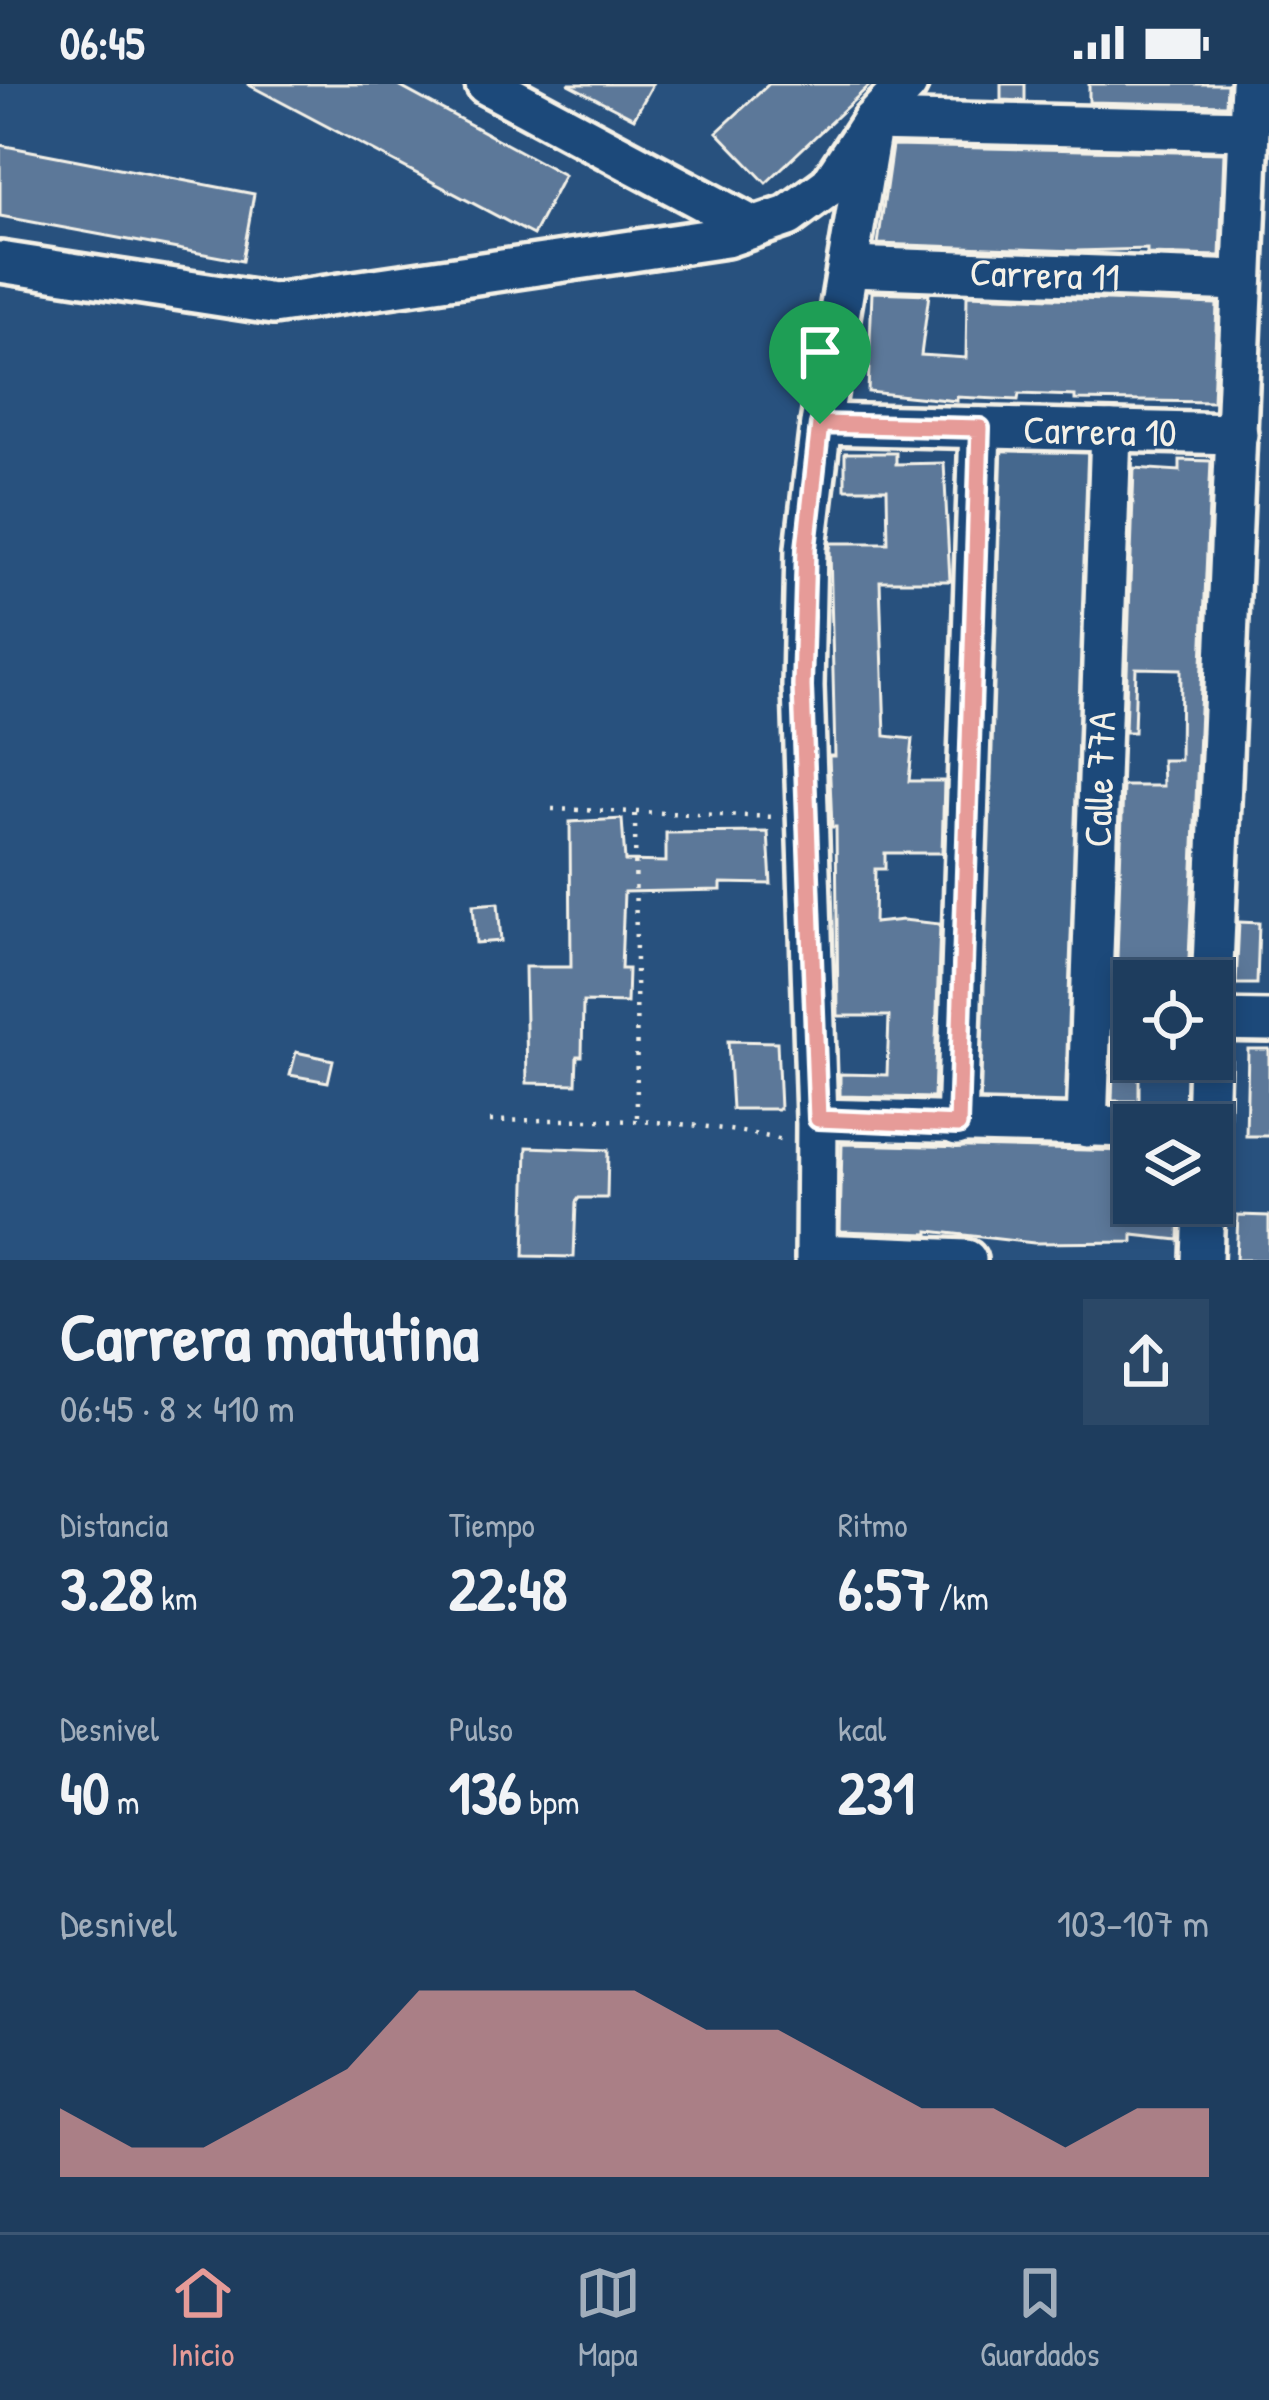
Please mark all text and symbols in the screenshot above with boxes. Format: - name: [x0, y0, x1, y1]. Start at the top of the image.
- text: 06:45: [60, 12, 144, 73]
- street label: Carrera 11: [969, 244, 1121, 303]
- pin: [769, 301, 871, 424]
- icon: arrive: [787, 319, 853, 385]
- street label: Carrera 10: [1023, 402, 1177, 459]
- street label: Calle 77A: [1070, 710, 1127, 848]
- map controls: [1113, 960, 1233, 1224]
- button: locate: [1113, 960, 1233, 1080]
- button: layers: [1113, 1104, 1233, 1224]
- text: Carrera matutina: [60, 1291, 479, 1381]
- button: share: [1083, 1299, 1209, 1425]
- text: 06:45 · 8 × 410 m: [60, 1381, 295, 1434]
- text: Distancia: [60, 1503, 168, 1547]
- text: Tiempo: [449, 1503, 535, 1547]
- text: Ritmo: [838, 1503, 907, 1547]
- text: 3.28: [60, 1547, 154, 1629]
- text: 22:48: [449, 1547, 568, 1629]
- text: 6:57: [838, 1547, 931, 1629]
- text: km: [154, 1576, 198, 1620]
- text: /km: [931, 1576, 989, 1620]
- text: Desnivel: [60, 1707, 159, 1751]
- text: Pulso: [449, 1707, 513, 1751]
- text: kcal: [838, 1707, 886, 1751]
- text: 40: [60, 1751, 109, 1833]
- text: 136: [449, 1751, 522, 1833]
- text: 231: [838, 1751, 915, 1833]
- text: m: [109, 1780, 139, 1824]
- text: bpm: [522, 1780, 579, 1824]
- text: Desnivel: [60, 1896, 177, 1949]
- text: 103–107 m: [1057, 1896, 1209, 1949]
- tab: Inicio: [170, 2260, 236, 2376]
- tab: Mapa: [575, 2260, 641, 2376]
- tab: Guardados: [980, 2260, 1099, 2376]

